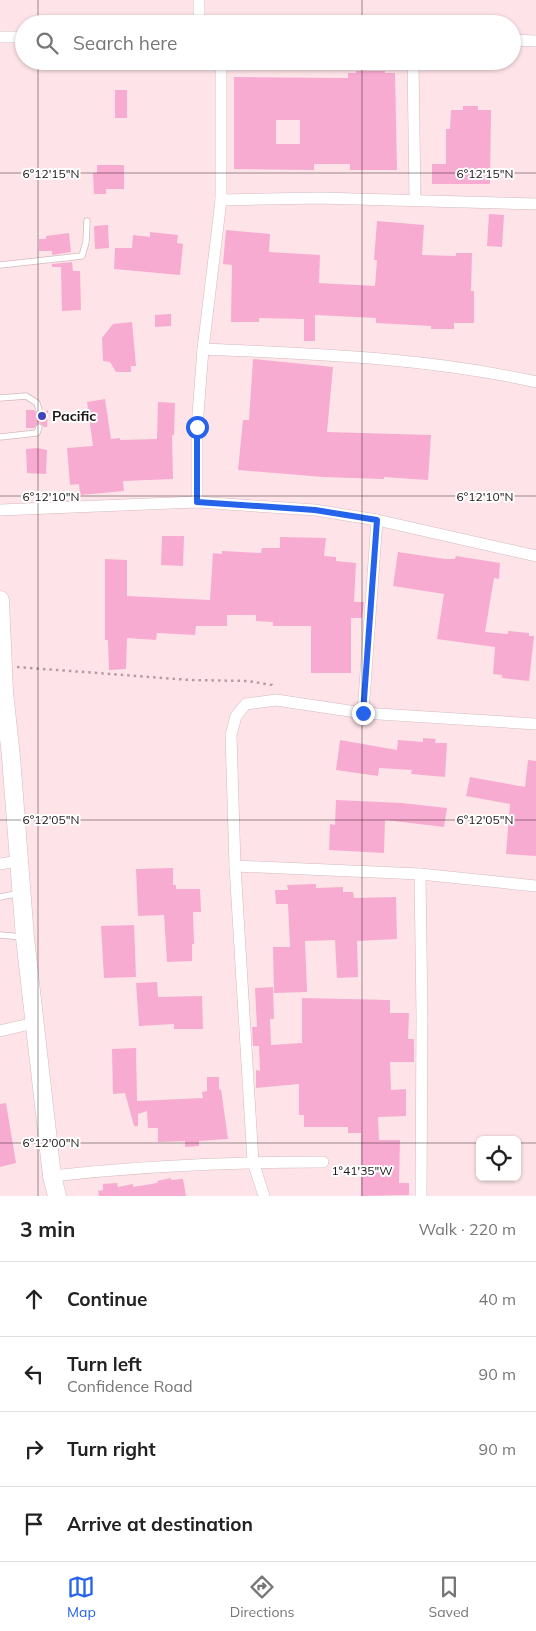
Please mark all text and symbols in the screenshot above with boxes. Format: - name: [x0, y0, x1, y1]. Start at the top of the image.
- search box: [15, 15, 521, 70]
- icon: search: [33, 29, 61, 57]
- text: Search here: [73, 31, 177, 55]
- text: 6°12'15"N: [23, 166, 79, 181]
- text: 6°12'15"N: [457, 166, 513, 181]
- place label: Pacific: [52, 407, 96, 425]
- marker: Pacific: [36, 410, 48, 422]
- route start: [186, 416, 209, 439]
- text: 6°12'10"N: [23, 489, 79, 504]
- text: 6°12'10"N: [457, 489, 513, 504]
- route end: [352, 702, 375, 725]
- text: 6°12'05"N: [23, 812, 79, 827]
- text: 6°12'05"N: [457, 812, 513, 827]
- text: 6°12'00"N: [23, 1135, 79, 1150]
- map controls: [476, 1136, 521, 1181]
- button: locate: [476, 1136, 521, 1181]
- text: 1°41'35"W: [331, 1163, 393, 1178]
- text: 3 min: [20, 1216, 75, 1242]
- text: Walk · 220 m: [418, 1219, 516, 1239]
- icon: ahead: [20, 1285, 48, 1313]
- text: Continue: [67, 1287, 147, 1311]
- text: 40 m: [479, 1289, 516, 1309]
- text: Turn left: [67, 1352, 142, 1376]
- icon: left: [20, 1360, 48, 1388]
- text: 90 m: [479, 1364, 516, 1384]
- text: Confidence Road: [67, 1376, 193, 1396]
- icon: right: [20, 1435, 48, 1463]
- text: Turn right: [67, 1437, 156, 1461]
- text: 90 m: [479, 1439, 516, 1459]
- icon: arrive: [20, 1510, 48, 1538]
- text: Arrive at destination: [67, 1512, 253, 1536]
- tab: Map: [67, 1573, 96, 1621]
- tab: Directions: [230, 1573, 295, 1621]
- tab: Saved: [429, 1573, 469, 1621]

